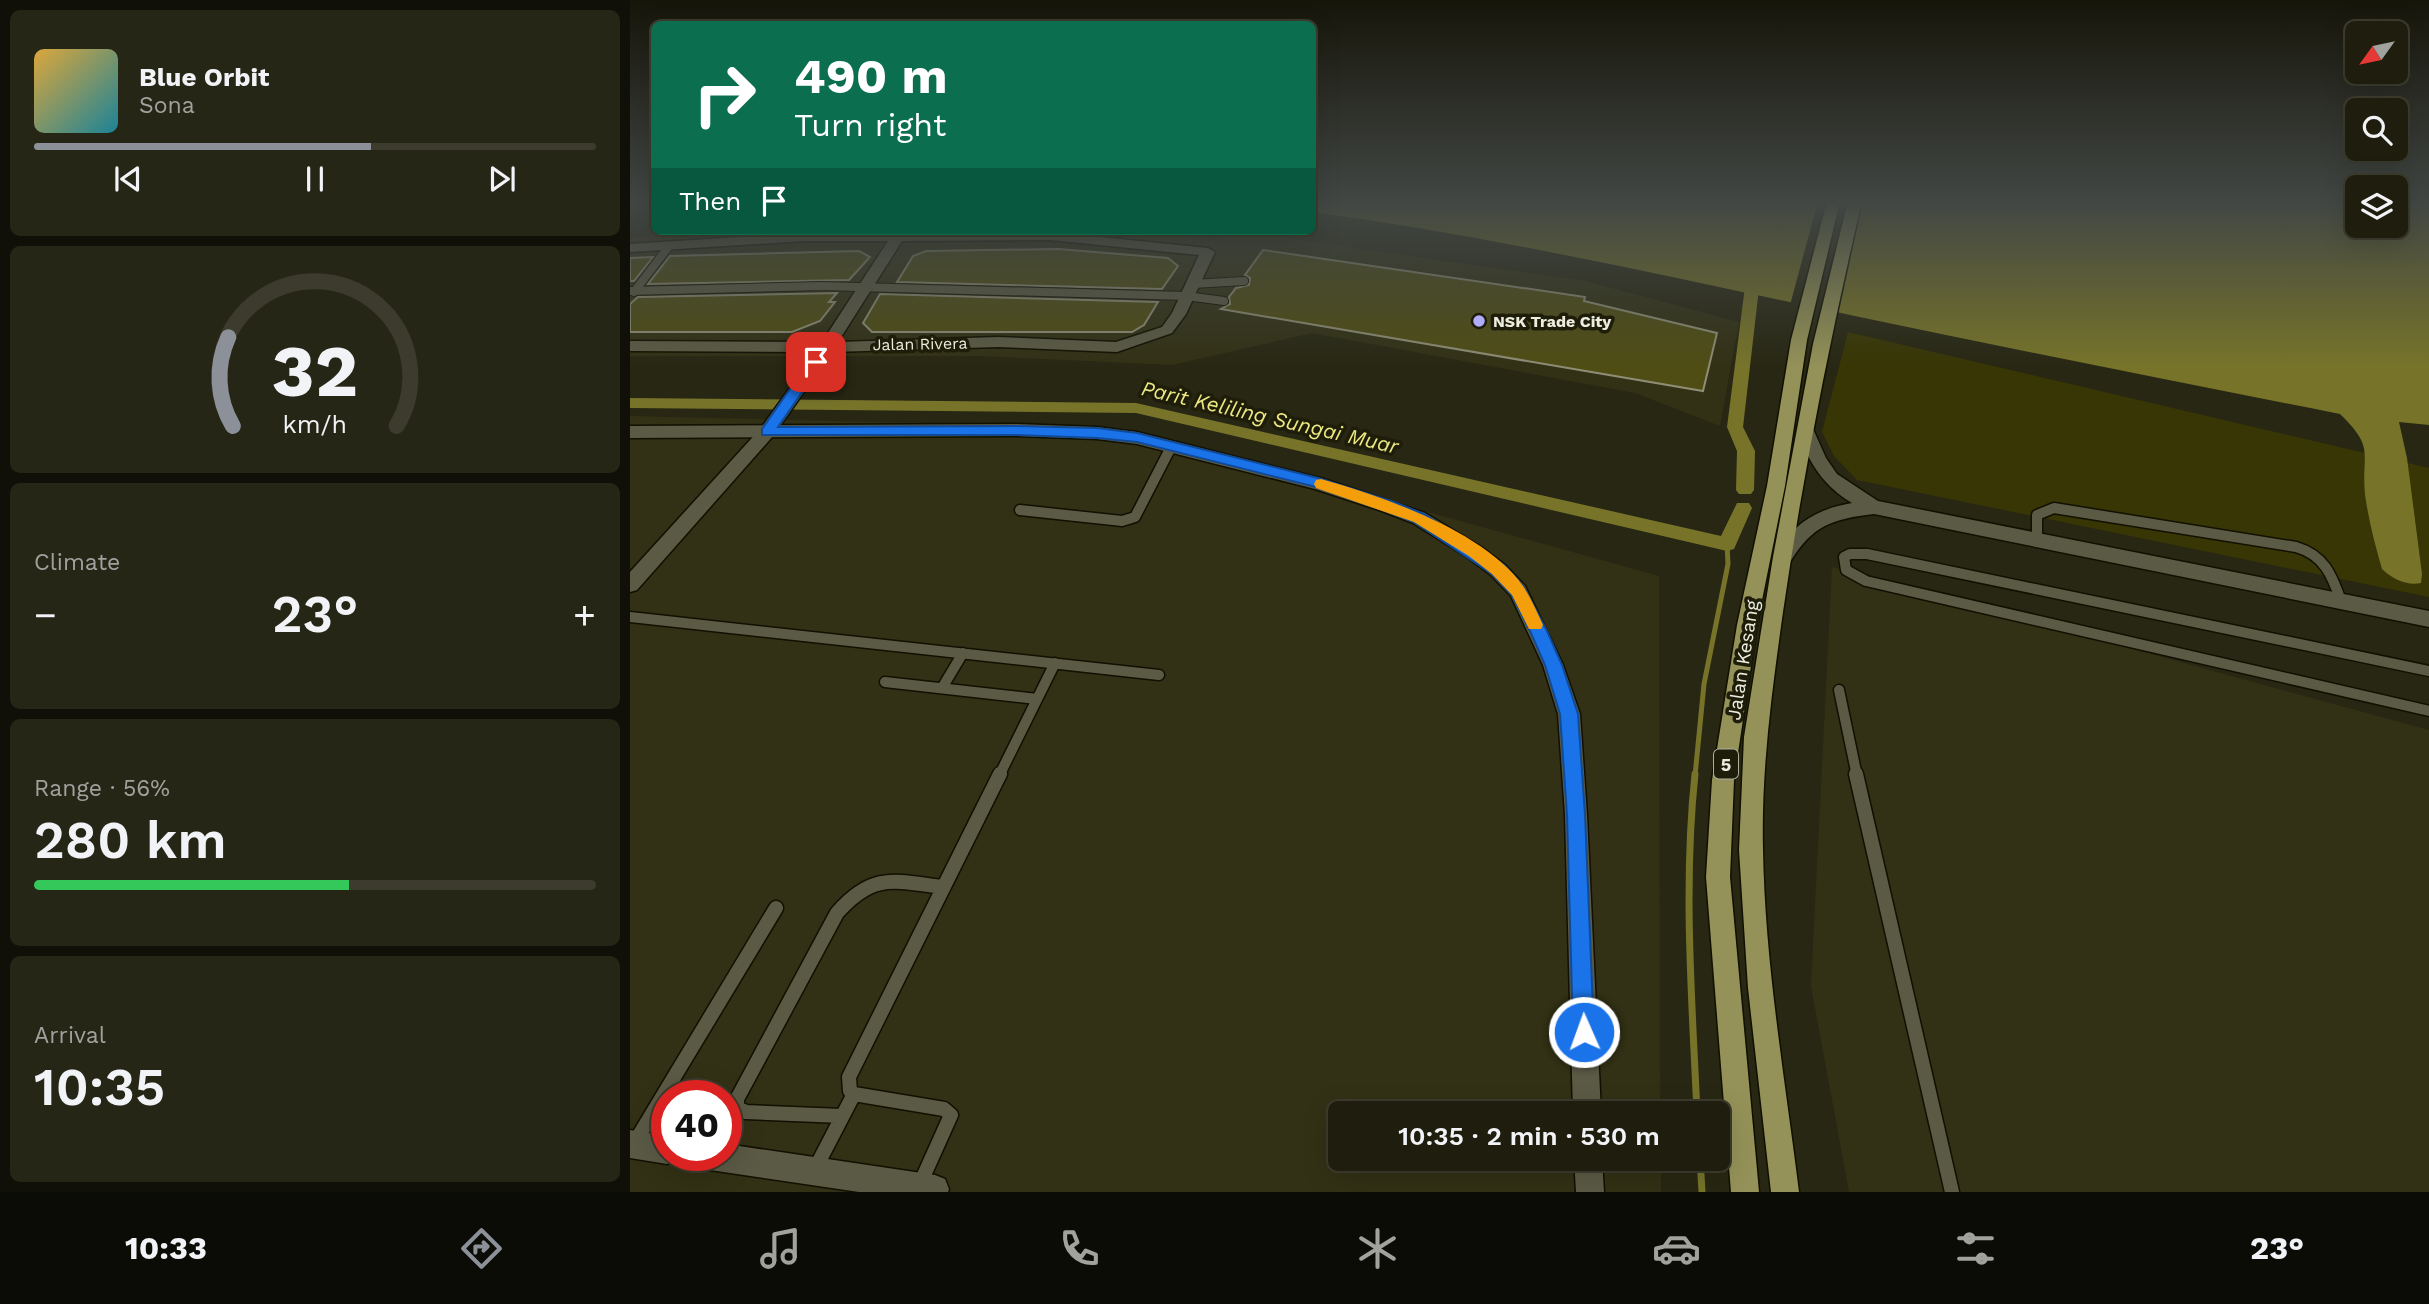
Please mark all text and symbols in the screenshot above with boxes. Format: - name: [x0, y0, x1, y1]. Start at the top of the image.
- north arrow: [2345, 21, 2408, 84]
- map controls: [2345, 21, 2408, 238]
- text: 490 m: [794, 47, 948, 105]
- icon: right: [679, 49, 770, 140]
- text: Blue Orbit: [139, 62, 269, 92]
- text: Sona: [139, 92, 195, 119]
- button: search: [2345, 98, 2408, 161]
- text: Turn right: [794, 106, 946, 144]
- icon: previous: [109, 160, 147, 198]
- icon: pause: [296, 160, 334, 198]
- icon: next: [483, 160, 521, 198]
- button: layers: [2345, 175, 2408, 238]
- icon: arrive: [755, 182, 793, 220]
- text: Then: [679, 186, 741, 216]
- place label: NSK Trade City: [1493, 312, 1612, 331]
- marker: NSK Trade City: [1471, 313, 1487, 329]
- text: 32: [272, 328, 358, 414]
- pin: [786, 332, 846, 392]
- street label: Jalan Rivera: [872, 334, 968, 354]
- icon: arrive: [797, 343, 835, 381]
- water label: Parit Keliling Sungai Muar: [1139, 375, 1402, 459]
- text: km/h: [283, 409, 347, 438]
- text: Climate: [34, 549, 120, 576]
- text: 23°: [272, 584, 358, 645]
- text: −: [34, 593, 57, 637]
- text: +: [573, 593, 596, 637]
- street label: Jalan Kesang: [1722, 597, 1764, 722]
- road number: 5: [1714, 750, 1738, 778]
- text: Range · 56%: [34, 775, 170, 802]
- text: 280 km: [34, 810, 227, 871]
- position arrow: [1547, 995, 1621, 1069]
- text: Arrival: [34, 1022, 106, 1049]
- text: 10:35: [34, 1057, 165, 1118]
- speed limit sign: 40: [651, 1080, 742, 1171]
- text: 10:35 · 2 min · 530 m: [1398, 1121, 1660, 1151]
- icon: directions: [457, 1224, 506, 1273]
- icon: music: [756, 1224, 805, 1273]
- icon: phone: [1055, 1224, 1104, 1273]
- icon: climate: [1353, 1224, 1402, 1273]
- icon: car: [1652, 1224, 1701, 1273]
- icon: filters: [1951, 1224, 2000, 1273]
- text: 10:33: [125, 1229, 207, 1267]
- text: 23°: [2250, 1229, 2304, 1267]

